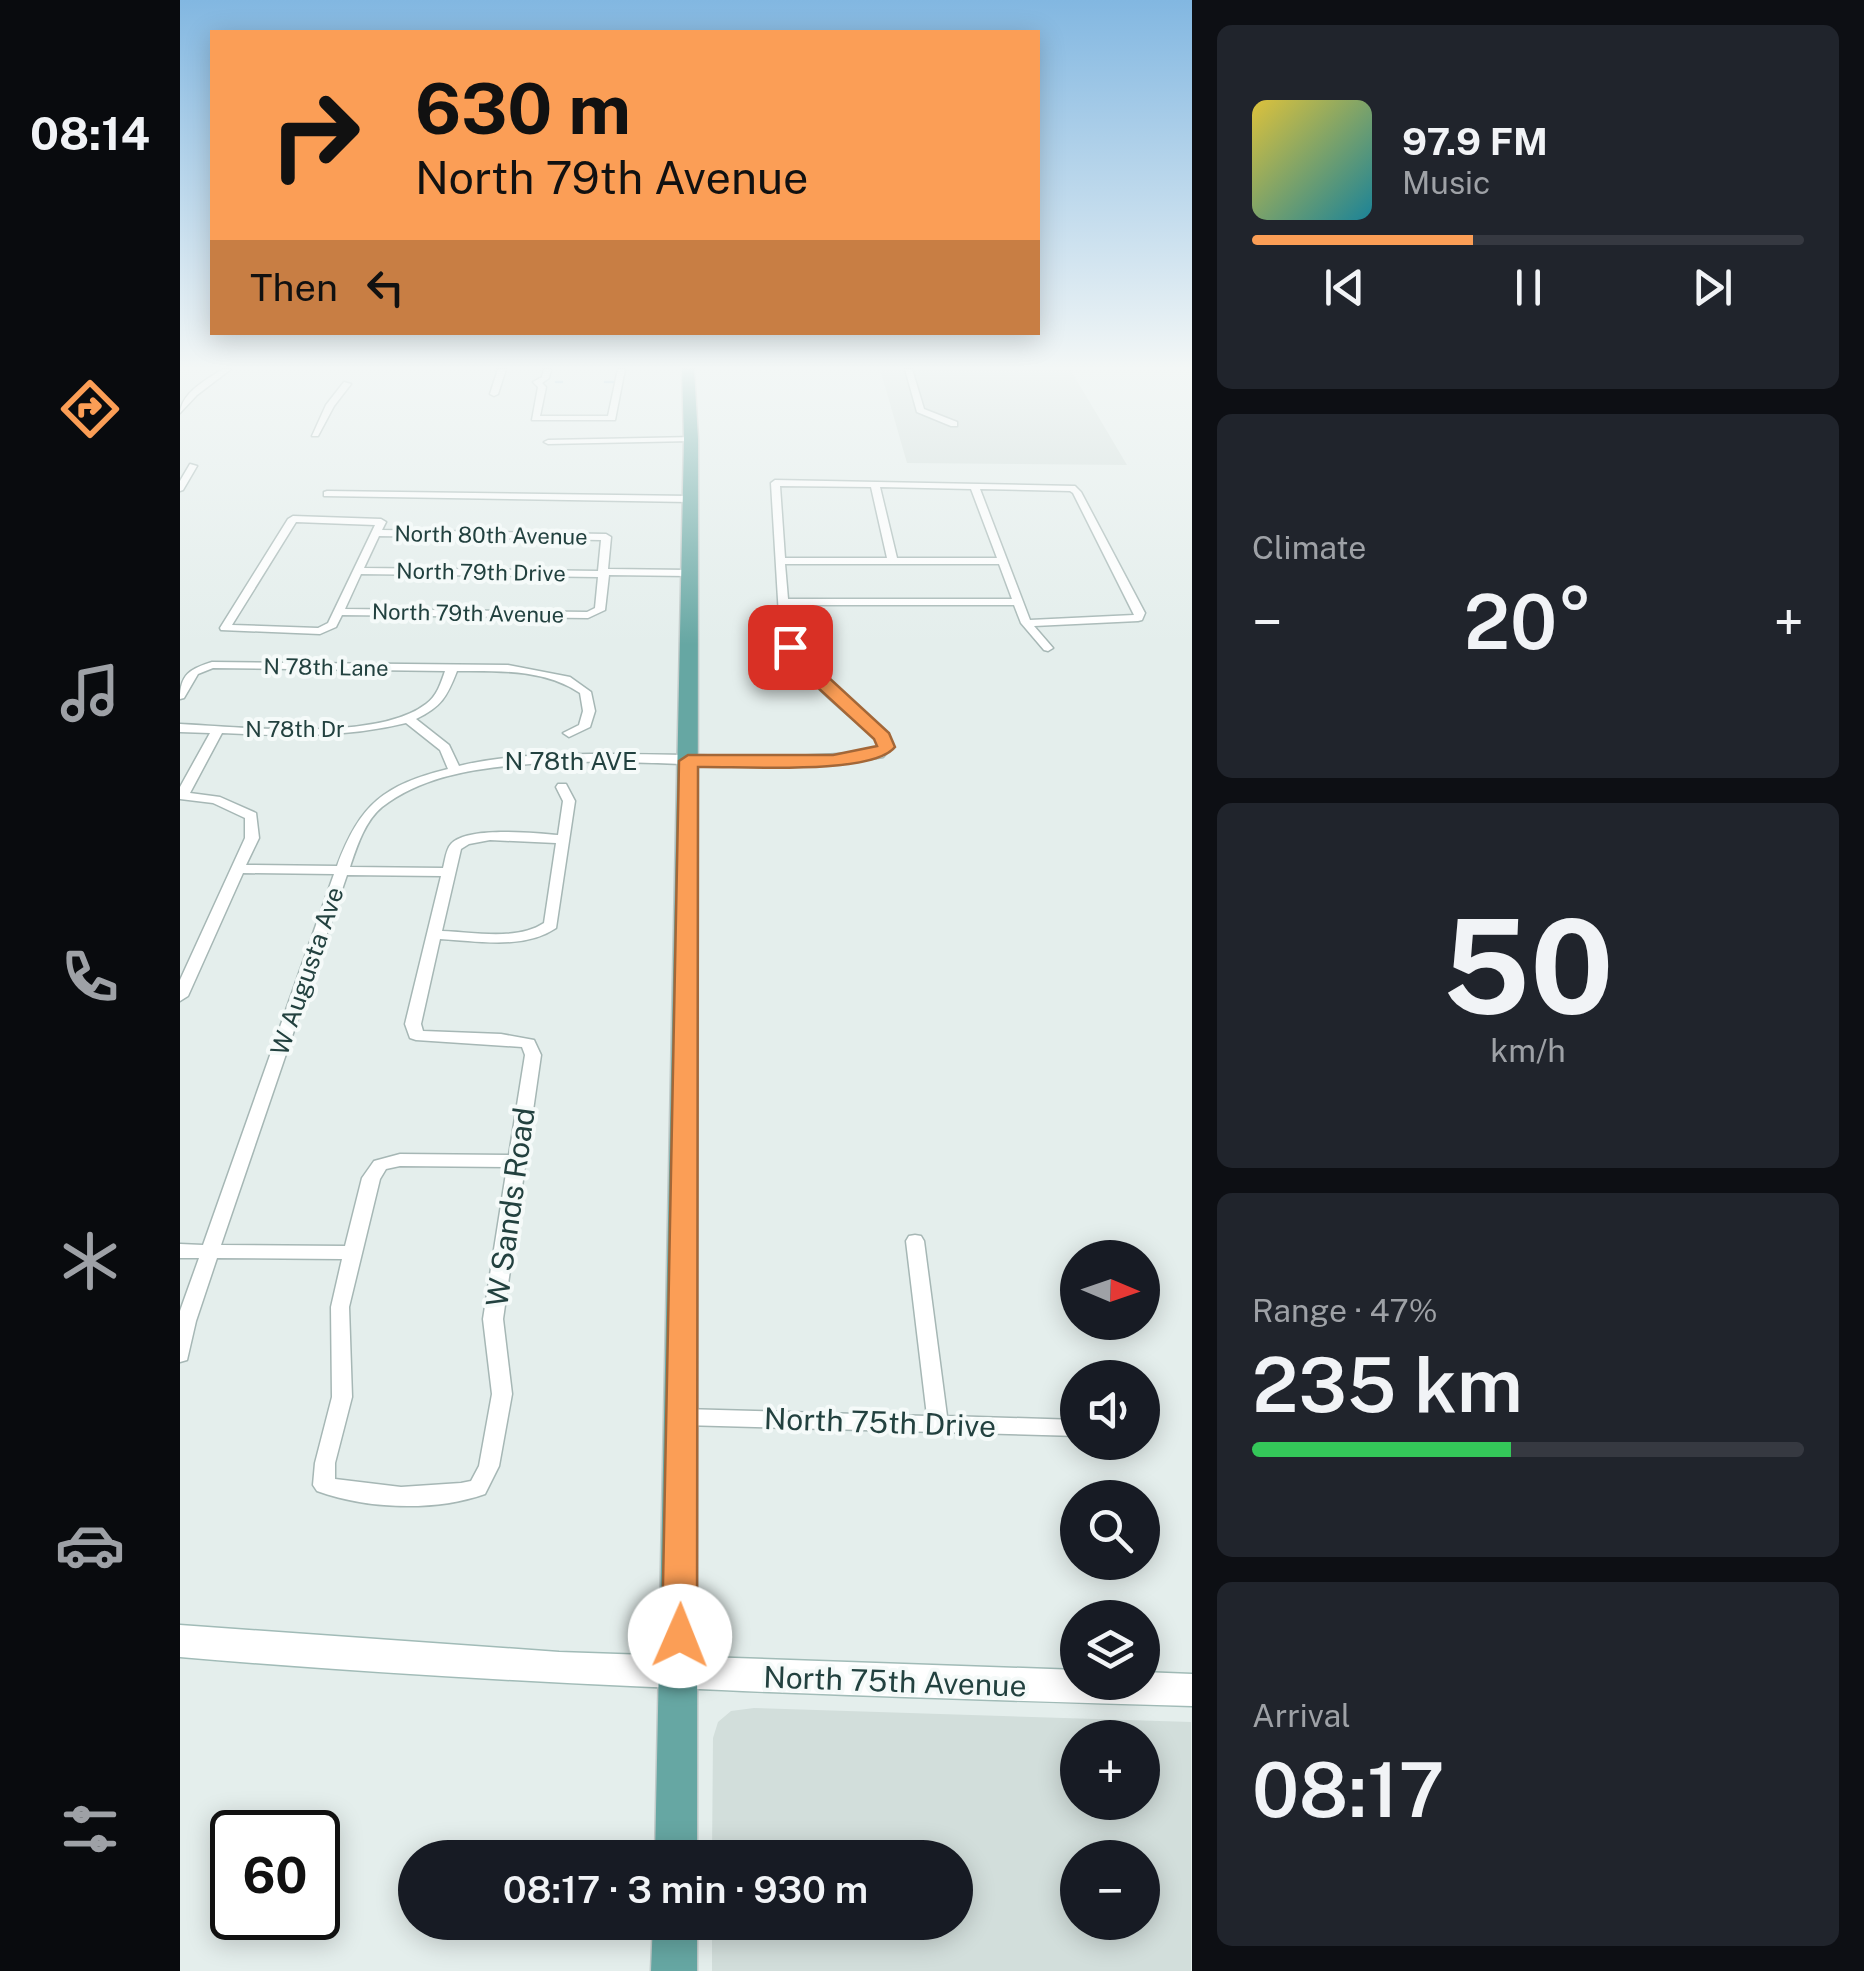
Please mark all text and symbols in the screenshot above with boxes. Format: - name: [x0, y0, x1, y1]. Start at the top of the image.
- text: 630 m: [415, 67, 631, 150]
- icon: right: [250, 70, 380, 200]
- text: 08:14: [30, 107, 150, 160]
- text: 97.9 FM: [1402, 119, 1548, 164]
- text: North 79th Avenue: [415, 151, 809, 204]
- text: Music: [1402, 164, 1490, 201]
- icon: left: [358, 260, 413, 315]
- icon: previous: [1317, 260, 1372, 315]
- icon: pause: [1501, 260, 1556, 315]
- icon: next: [1685, 260, 1740, 315]
- text: Then: [250, 265, 338, 310]
- icon: directions: [55, 374, 125, 444]
- street label: North 80th Avenue: [394, 520, 588, 550]
- text: Climate: [1252, 529, 1366, 566]
- street label: North 79th Drive: [396, 558, 566, 586]
- text: 20°: [1464, 578, 1592, 666]
- text: −: [1252, 590, 1283, 654]
- text: +: [1773, 590, 1804, 654]
- street label: North 79th Avenue: [372, 598, 564, 628]
- pin: [748, 605, 833, 690]
- icon: arrive: [763, 620, 818, 675]
- street label: N 78th Lane: [263, 653, 389, 681]
- icon: music: [55, 658, 125, 728]
- street label: N 78th Dr: [245, 716, 345, 742]
- street label: N 78th AVE: [504, 746, 638, 776]
- street label: W Augusta Ave: [264, 883, 350, 1059]
- text: 50: [1442, 891, 1614, 1043]
- icon: phone: [55, 942, 125, 1012]
- text: km/h: [1490, 1032, 1566, 1069]
- street label: W Sands Road: [478, 1105, 542, 1309]
- icon: climate: [55, 1226, 125, 1296]
- north arrow: [1060, 1240, 1160, 1340]
- map controls: [1060, 1240, 1160, 1940]
- text: Range · 47%: [1252, 1292, 1438, 1329]
- text: 235 km: [1252, 1341, 1523, 1429]
- button: sound: [1060, 1360, 1160, 1460]
- street label: North 75th Drive: [763, 1400, 997, 1444]
- button: search: [1060, 1480, 1160, 1580]
- icon: car: [55, 1510, 125, 1580]
- position arrow: [628, 1584, 732, 1688]
- button: layers: [1060, 1600, 1160, 1700]
- street label: North 75th Avenue: [763, 1658, 1027, 1704]
- text: Arrival: [1252, 1697, 1351, 1734]
- button: +: [1060, 1720, 1160, 1820]
- text: 08:17: [1252, 1746, 1445, 1834]
- icon: filters: [55, 1794, 125, 1864]
- speed limit sign: 60: [210, 1810, 340, 1940]
- button: −: [1060, 1840, 1160, 1940]
- text: 08:17 · 3 min · 930 m: [503, 1867, 868, 1912]

